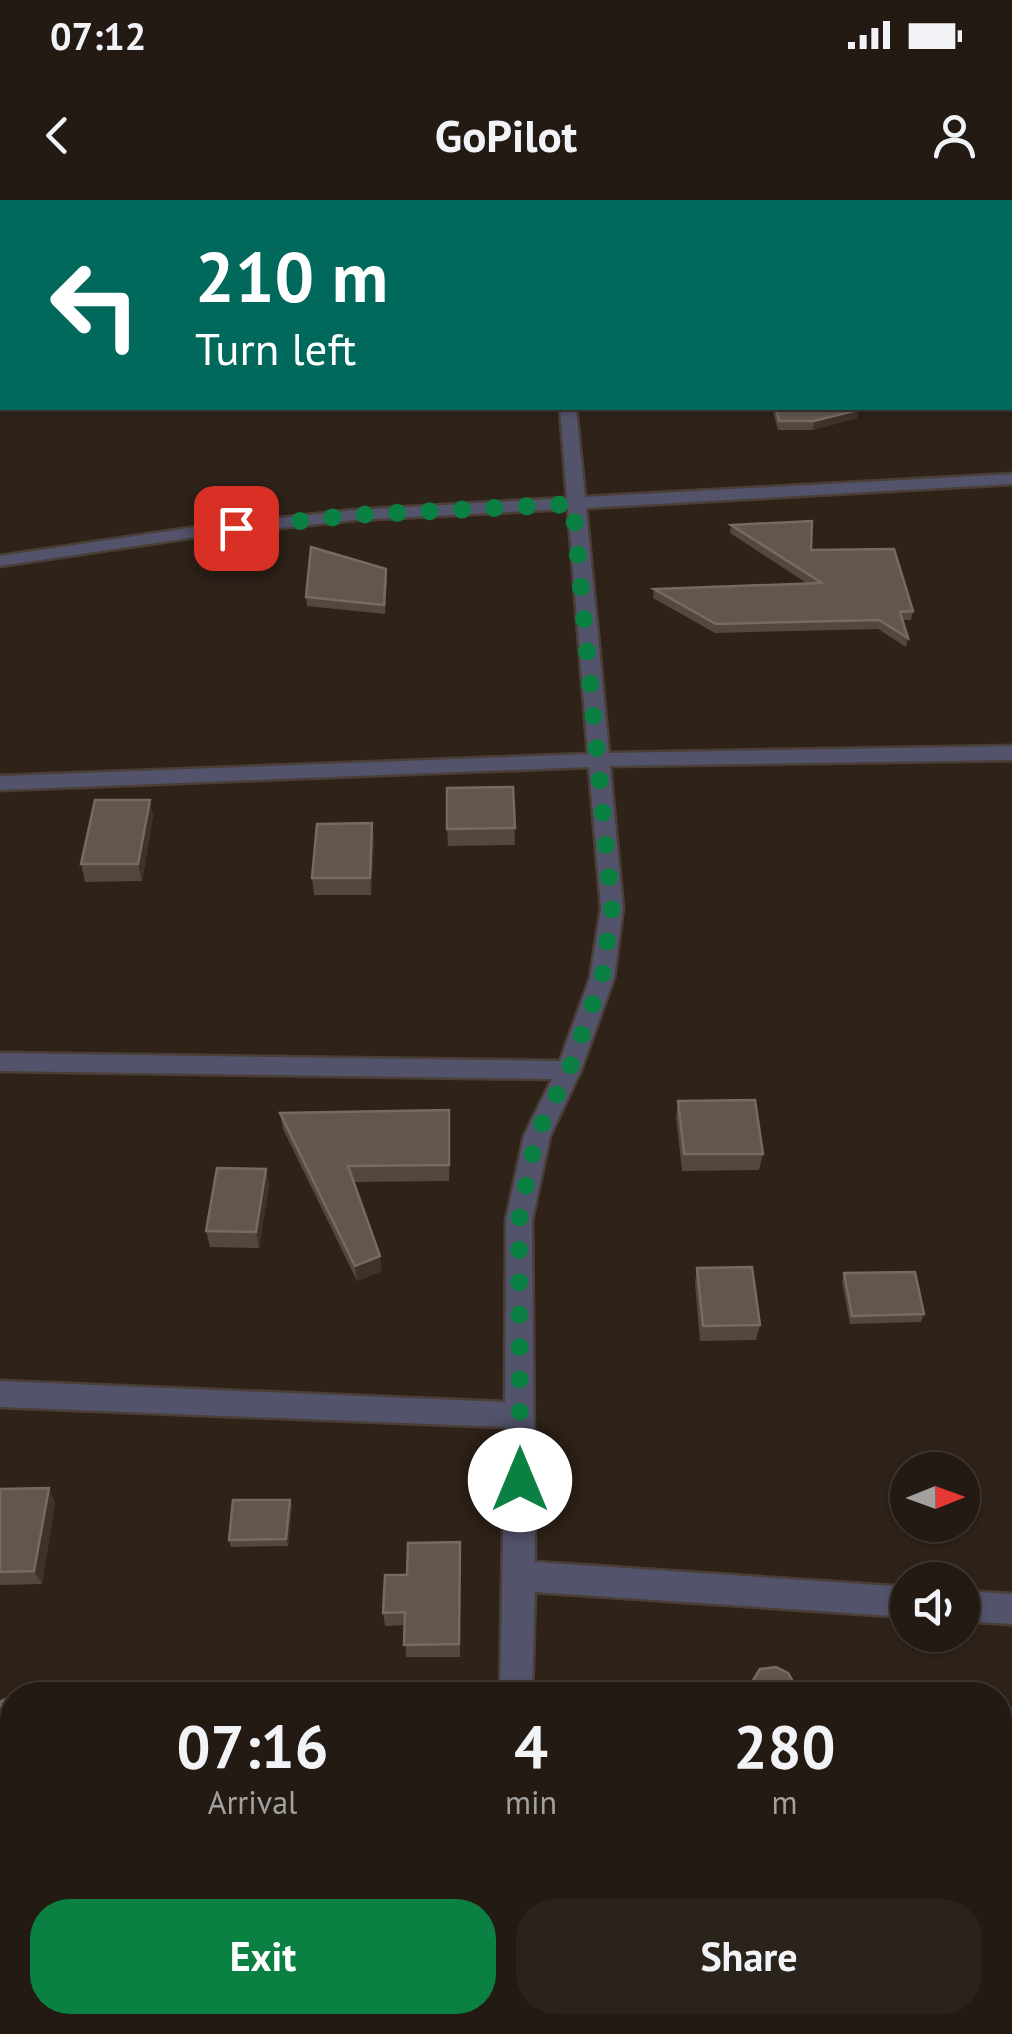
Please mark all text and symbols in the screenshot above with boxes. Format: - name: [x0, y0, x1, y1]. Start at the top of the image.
- text: 07:12: [50, 11, 146, 60]
- text: GoPilot: [435, 106, 577, 164]
- icon: back: [30, 108, 85, 163]
- icon: person: [927, 108, 982, 163]
- text: 210 m: [195, 231, 388, 321]
- icon: left: [30, 240, 160, 370]
- text: Turn left: [195, 319, 356, 377]
- pin: [194, 486, 279, 571]
- icon: arrive: [209, 501, 264, 556]
- position arrow: [468, 1428, 572, 1532]
- north arrow: [890, 1452, 980, 1542]
- map controls: [890, 1452, 980, 1652]
- button: sound: [890, 1562, 980, 1652]
- text: 07:16: [176, 1707, 329, 1785]
- text: 4: [514, 1707, 548, 1785]
- text: 280: [734, 1707, 836, 1785]
- text: Arrival: [208, 1781, 297, 1823]
- text: min: [505, 1781, 557, 1823]
- text: m: [772, 1781, 798, 1823]
- button: Exit: [30, 1899, 496, 2014]
- button: Share: [516, 1899, 982, 2014]

